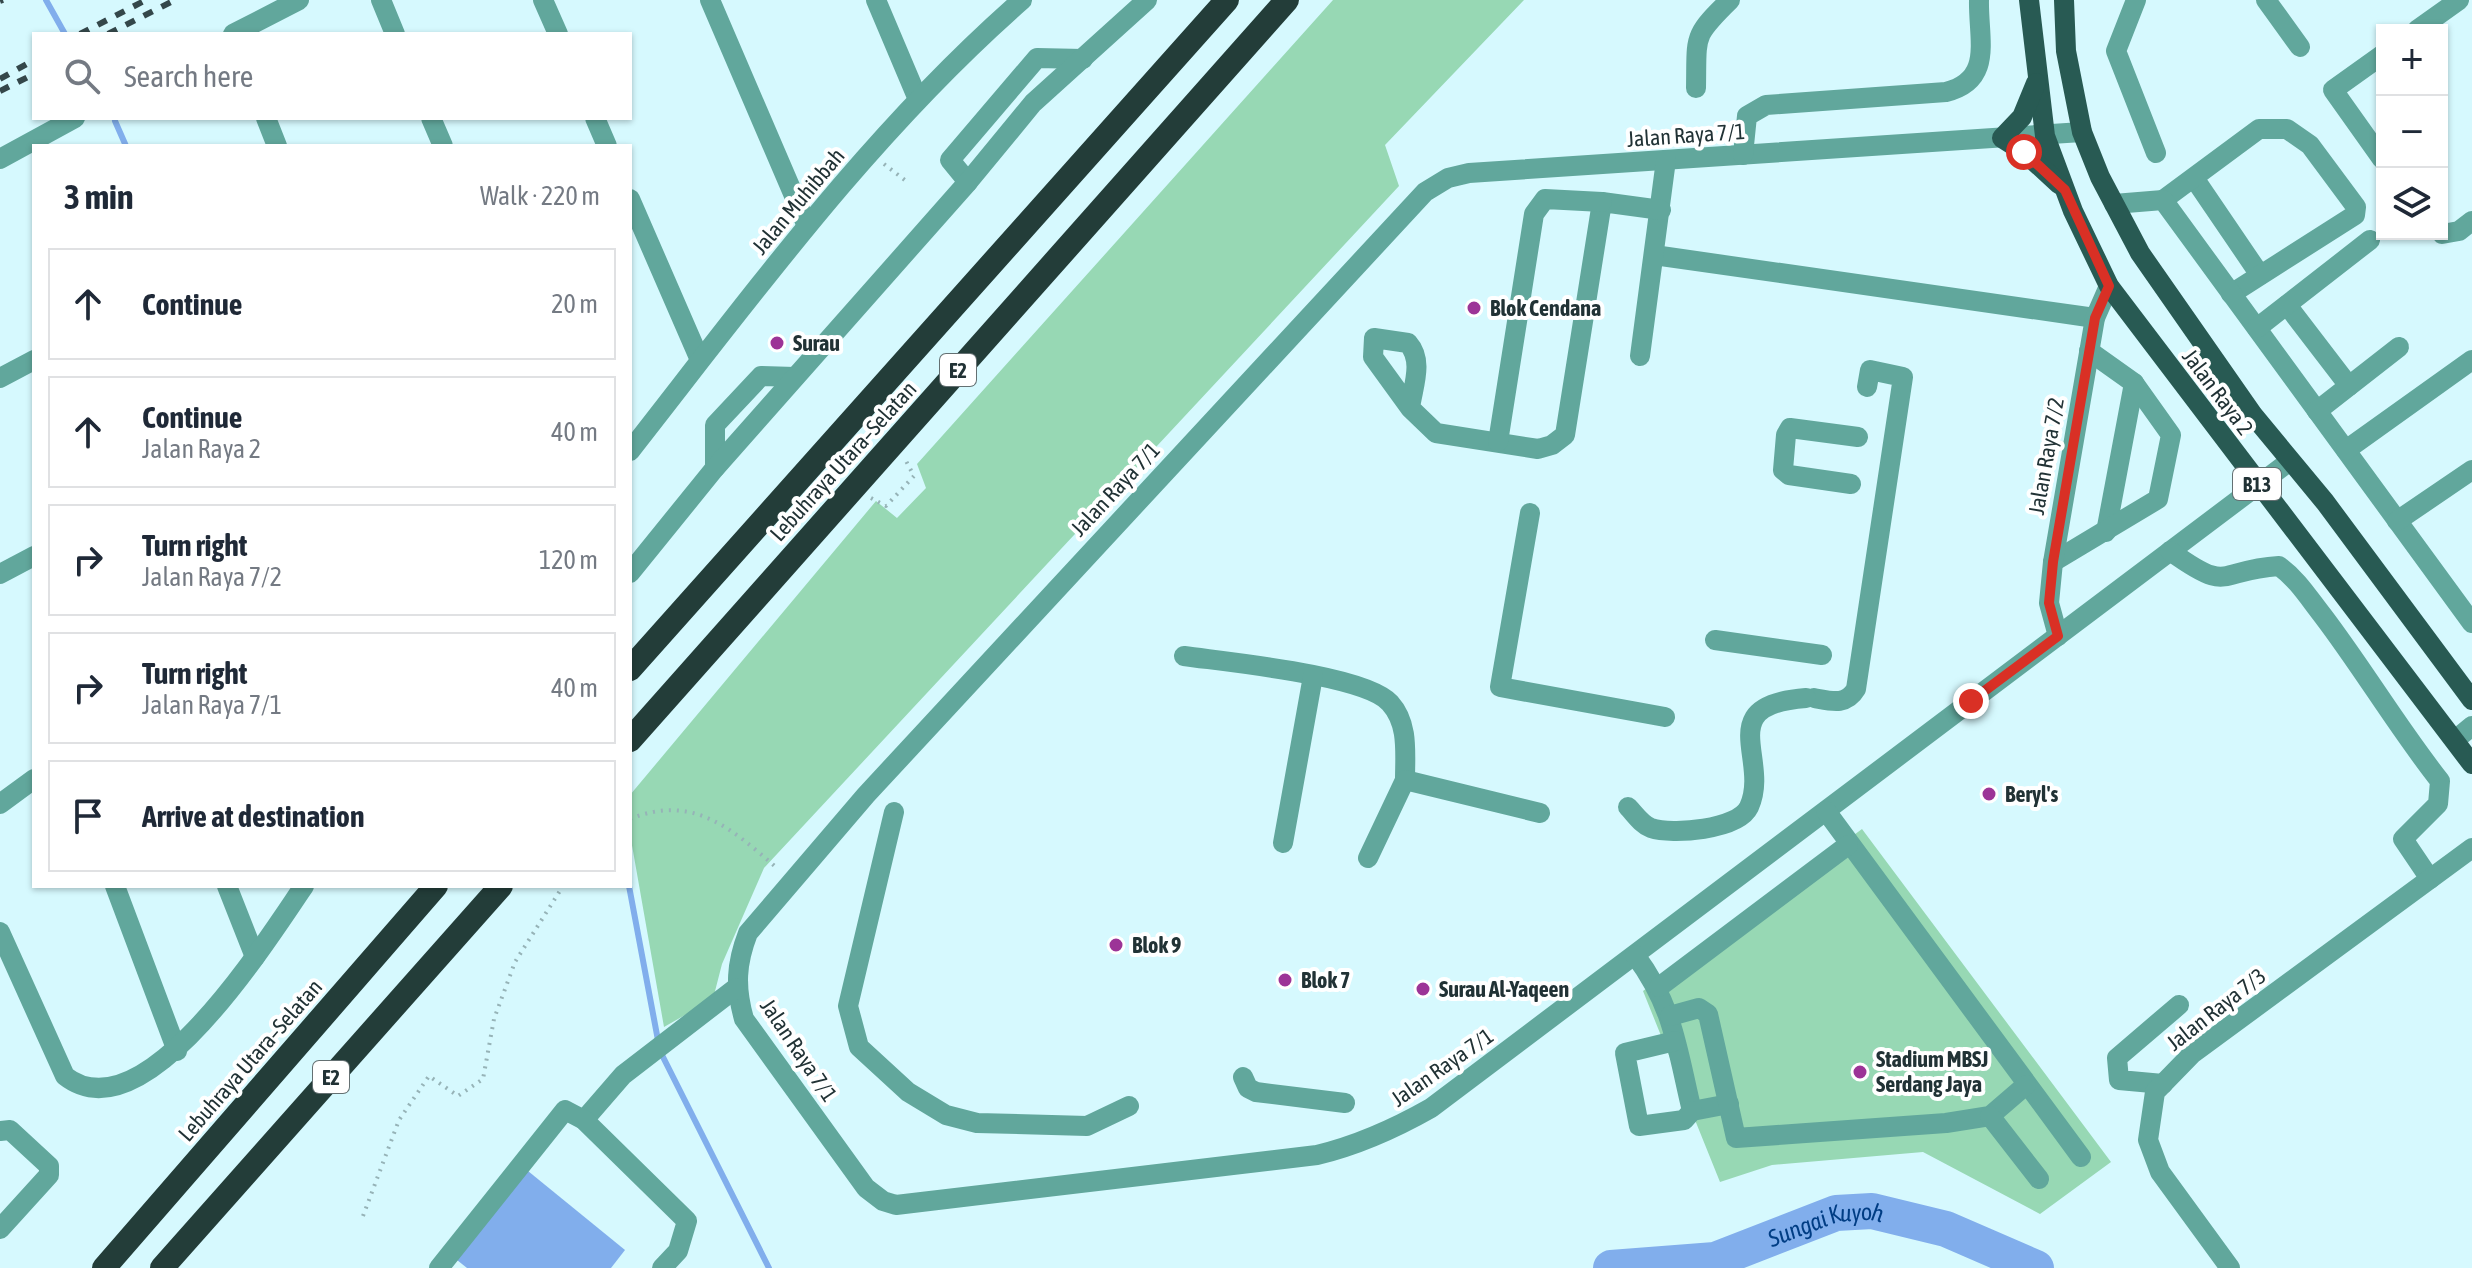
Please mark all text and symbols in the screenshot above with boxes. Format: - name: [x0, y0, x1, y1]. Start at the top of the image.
- map controls: [2376, 24, 2448, 240]
- button: +: [2376, 24, 2448, 96]
- search box: [32, 32, 632, 120]
- icon: search: [60, 54, 104, 98]
- text: Search here: [124, 59, 253, 93]
- button: −: [2376, 96, 2448, 168]
- street label: Jalan Raya 7/1: [1626, 118, 1746, 152]
- route start: [2006, 134, 2042, 170]
- street label: Jalan Muhibbah: [746, 143, 850, 259]
- button: layers: [2376, 168, 2448, 240]
- text: 3 min: [64, 177, 133, 216]
- text: Walk · 220 m: [480, 181, 600, 211]
- icon: ahead: [66, 282, 110, 326]
- text: Continue: [142, 287, 242, 321]
- text: 20 m: [551, 289, 598, 319]
- place label: Blok Cendana: [1490, 295, 1601, 321]
- marker: Blok Cendana: [1465, 299, 1483, 317]
- place label: Surau: [793, 330, 840, 356]
- marker: Surau: [768, 334, 786, 352]
- street label: Jalan Raya 2: [2177, 344, 2259, 440]
- road number: E2: [940, 354, 976, 386]
- street label: Lebuhraya Utara–Selatan: [765, 376, 921, 546]
- street label: Jalan Raya 7/2: [2023, 395, 2069, 517]
- text: Continue: [142, 400, 242, 434]
- icon: ahead: [66, 410, 110, 454]
- text: 40 m: [551, 417, 598, 447]
- text: Jalan Raya 2: [142, 434, 261, 464]
- street label: Jalan Raya 7/1: [1065, 437, 1165, 541]
- road number: B13: [2233, 468, 2281, 500]
- text: Turn right: [142, 528, 248, 562]
- icon: right: [66, 538, 110, 582]
- text: 120 m: [539, 545, 598, 575]
- text: Jalan Raya 7/2: [142, 562, 282, 592]
- text: Turn right: [142, 656, 248, 690]
- icon: right: [66, 666, 110, 710]
- text: 40 m: [551, 673, 598, 703]
- route end: [1953, 683, 1989, 719]
- text: Jalan Raya 7/1: [142, 690, 282, 720]
- place label: Beryl's: [2005, 781, 2058, 807]
- marker: Beryl's: [1980, 785, 1998, 803]
- icon: arrive: [66, 794, 110, 838]
- text: Arrive at destination: [142, 799, 364, 833]
- place label: Blok 9: [1132, 932, 1181, 958]
- marker: Blok 9: [1107, 936, 1125, 954]
- street label: Jalan Raya 7/3: [2161, 962, 2271, 1056]
- place label: Blok 7: [1301, 967, 1350, 993]
- marker: Blok 7: [1276, 971, 1294, 989]
- street label: Lebuhraya Utara–Selatan: [173, 974, 327, 1146]
- place label: Surau Al-Yaqeen: [1439, 976, 1569, 1002]
- marker: Surau Al-Yaqeen: [1414, 980, 1432, 998]
- street label: Jalan Raya 7/1: [755, 994, 843, 1106]
- street label: Jalan Raya 7/1: [1386, 1022, 1498, 1112]
- place label: Stadium MBSJ Serdang Jaya: [1876, 1046, 1988, 1097]
- road number: E2: [313, 1061, 349, 1093]
- marker: Stadium MBSJ Serdang Jaya: [1851, 1063, 1869, 1081]
- water label: Sungai Kuyoh: [1763, 1198, 1887, 1252]

